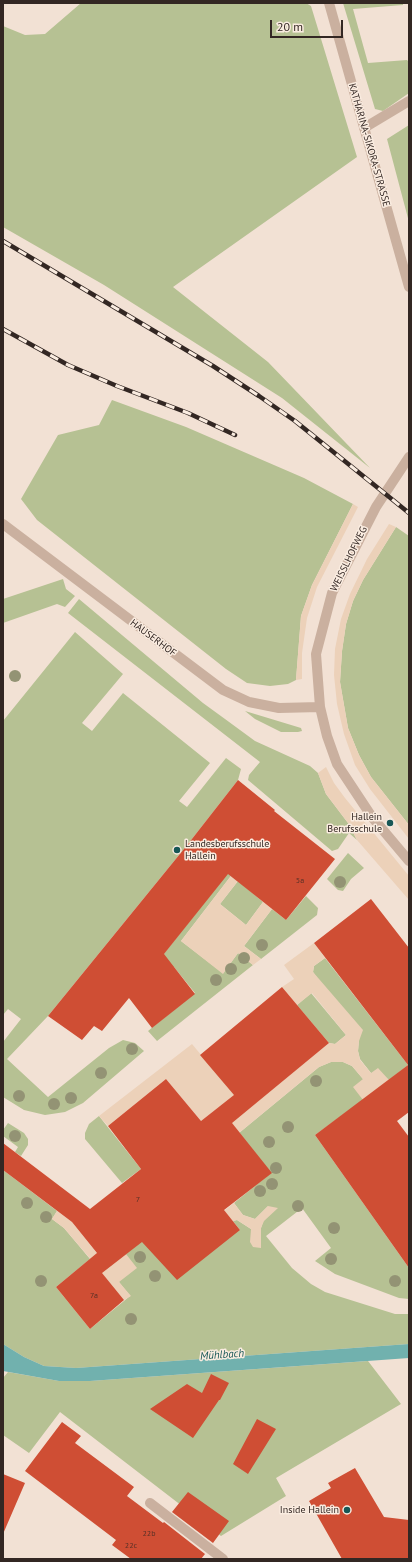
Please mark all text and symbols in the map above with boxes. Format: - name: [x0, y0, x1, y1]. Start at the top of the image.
- scale bar: [272, 12, 345, 38]
- text: 20 m: [277, 19, 303, 34]
- street label: KATHARINA-SIKORA-STRASSE: [346, 82, 392, 208]
- street label: WEISSLHOFWEG: [328, 525, 370, 593]
- street label: HAUSERHOF: [128, 617, 178, 659]
- place label: Hallein Berufsschule: [327, 811, 382, 834]
- marker: Hallein Berufsschule: [385, 818, 395, 828]
- place label: Landesberufsschule Hallein: [185, 838, 269, 862]
- marker: Landesberufsschule Hallein: [172, 845, 182, 855]
- house number: 5a: [296, 876, 304, 886]
- house number: 7: [136, 1195, 140, 1205]
- house number: 7a: [90, 1291, 98, 1301]
- water label: Mühlbach: [199, 1347, 245, 1363]
- place label: Inside Hallein: [280, 1504, 339, 1516]
- marker: Inside Hallein: [342, 1505, 352, 1515]
- house number: 22b: [142, 1529, 156, 1539]
- house number: 22c: [125, 1541, 137, 1551]

